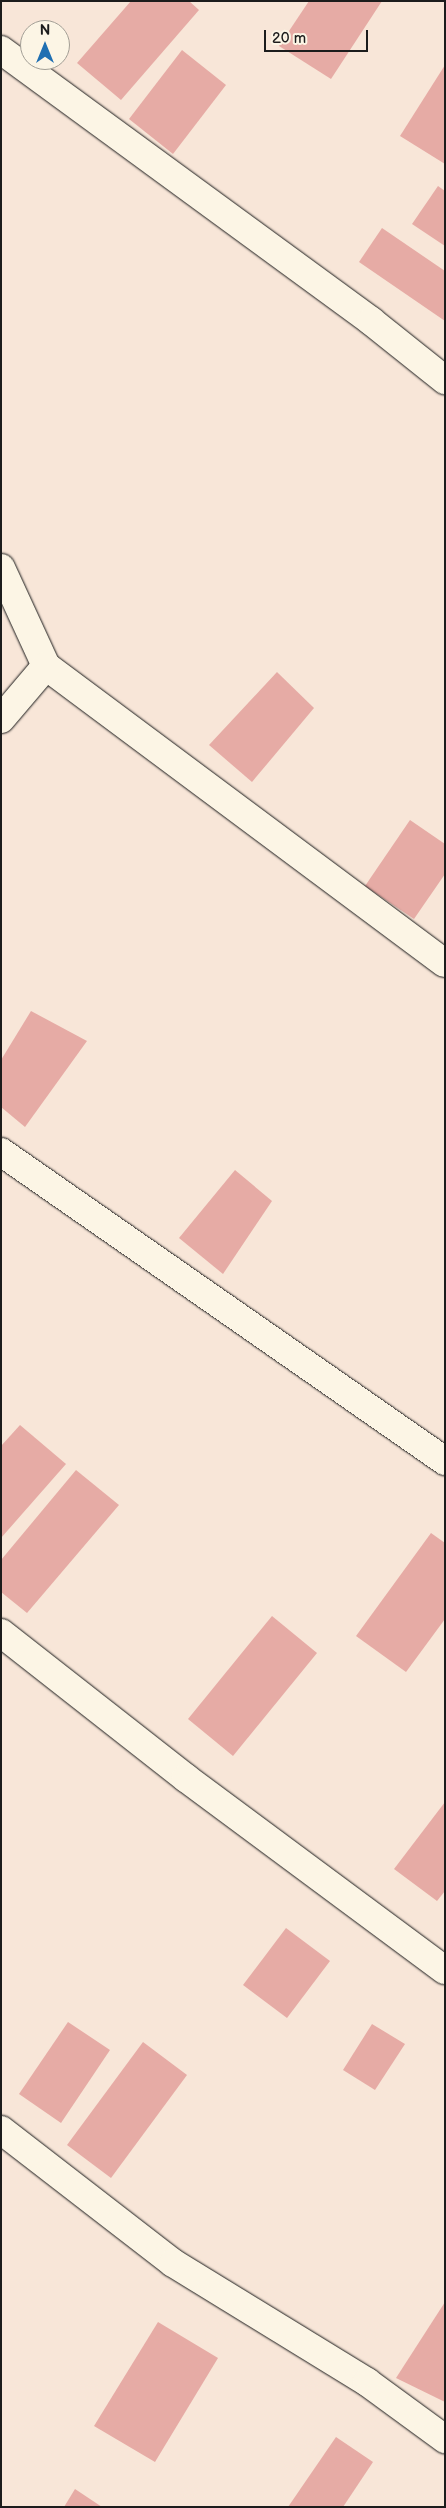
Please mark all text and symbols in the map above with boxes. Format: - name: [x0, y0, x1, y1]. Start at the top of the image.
- north arrow: [20, 20, 70, 70]
- scale bar: [266, 20, 370, 52]
- text: N: [40, 22, 50, 39]
- text: 20 m: [272, 29, 306, 48]

